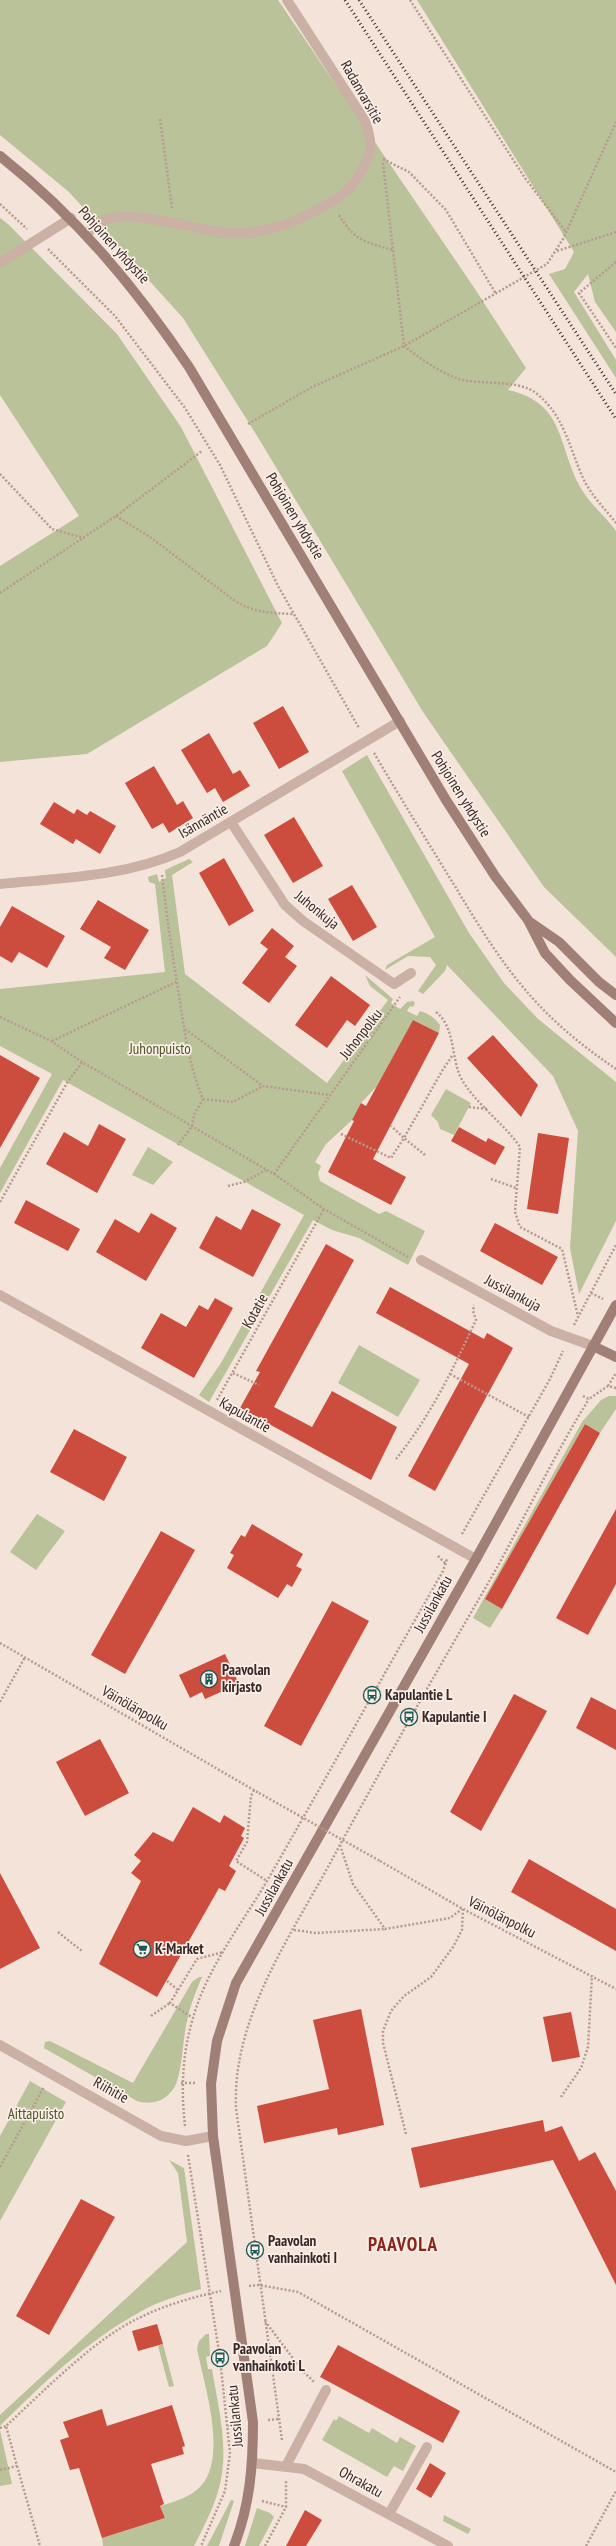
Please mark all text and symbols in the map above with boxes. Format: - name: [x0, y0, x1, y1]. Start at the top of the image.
- street label: Radanvarsitie: [337, 57, 388, 127]
- street label: Pohjoinen yhdystie: [75, 202, 154, 287]
- street label: Pohjoinen yhdystie: [262, 469, 329, 563]
- street label: Pohjoinen yhdystie: [427, 747, 495, 840]
- street label: Isännäntie: [175, 799, 231, 842]
- street label: Juhonkuja: [291, 885, 343, 933]
- street label: Juhonpolku: [334, 1005, 386, 1063]
- park label: Juhonpuisto: [128, 1039, 191, 1058]
- street label: Jussilankuja: [481, 1269, 545, 1315]
- street label: Kotatie: [237, 1290, 272, 1332]
- street label: Kapulantie: [216, 1393, 274, 1436]
- street label: Jussilankatu: [409, 1572, 456, 1636]
- place label: Paavolan kirjasto: [222, 1660, 271, 1696]
- building icon: Paavolan kirjasto: [199, 1669, 219, 1689]
- street label: Väinölänpolku: [98, 1680, 172, 1734]
- bus stop icon: Kapulantie L: [362, 1685, 382, 1705]
- place label: Kapulantie L: [385, 1685, 453, 1704]
- bus stop icon: Kapulantie I: [399, 1707, 419, 1727]
- place label: Kapulantie I: [422, 1707, 487, 1726]
- street label: Jussilankatu: [250, 1855, 297, 1919]
- street label: Väinölänpolku: [464, 1891, 539, 1942]
- supermarket icon: K-Market: [132, 1939, 152, 1959]
- place label: K-Market: [155, 1939, 204, 1958]
- street label: Riihitie: [90, 2072, 132, 2107]
- park label: Aittapuisto: [8, 2104, 64, 2123]
- place label: Paavolan vanhainkoti I: [267, 2231, 337, 2267]
- district label: PAAVOLA: [368, 2232, 438, 2256]
- bus stop icon: Paavolan vanhainkoti I: [245, 2240, 265, 2260]
- place label: Paavolan vanhainkoti L: [232, 2339, 305, 2375]
- bus stop icon: Paavolan vanhainkoti L: [210, 2348, 230, 2368]
- street label: Jussilankatu: [222, 2384, 247, 2449]
- street label: Ohrakatu: [336, 2462, 387, 2501]

